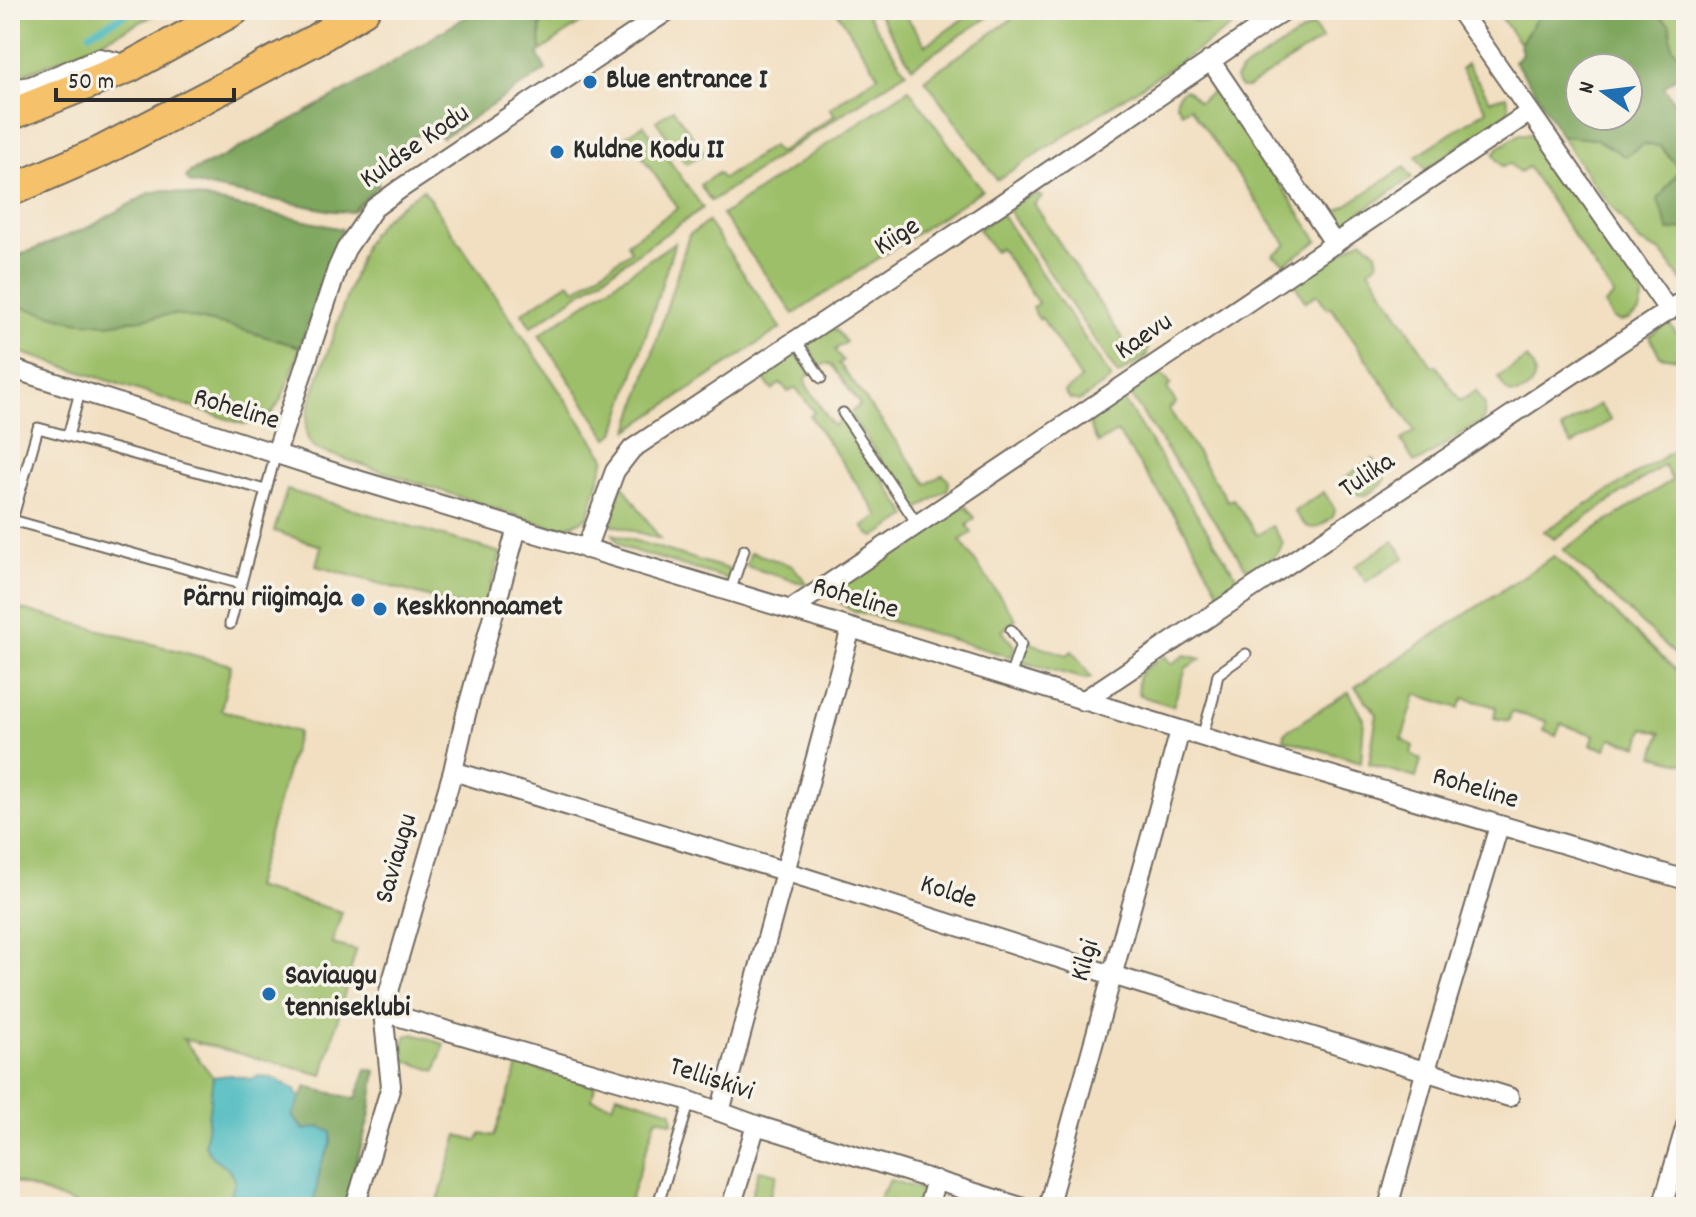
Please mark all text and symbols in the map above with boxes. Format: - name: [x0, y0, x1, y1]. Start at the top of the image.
- scale bar: [56, 52, 234, 102]
- north arrow: [1564, 52, 1644, 132]
- place label: Blue entrance I: [606, 62, 768, 102]
- text: 50 m: [68, 66, 114, 100]
- marker: Blue entrance I: [581, 73, 599, 91]
- text: N: [1572, 79, 1604, 97]
- street label: Kuldse Kodu: [353, 96, 479, 200]
- place label: Kuldne Kodu II: [573, 132, 724, 172]
- marker: Kuldne Kodu II: [548, 143, 566, 161]
- street label: Kiige: [867, 208, 929, 268]
- street label: Kaevu: [1108, 304, 1182, 372]
- street label: Roheline: [188, 379, 284, 443]
- street label: Tulika: [1332, 443, 1405, 510]
- street label: Roheline: [807, 568, 903, 632]
- place label: Pärnu riigimaja: [183, 580, 343, 620]
- place label: Keskkonnaamet: [396, 589, 563, 629]
- marker: Pärnu riigimaja: [349, 591, 367, 609]
- marker: Keskkonnaamet: [371, 600, 389, 618]
- street label: Roheline: [1427, 758, 1523, 822]
- street label: Saviaugu: [366, 809, 430, 909]
- street label: Kolde: [914, 866, 982, 922]
- street label: Kilgi: [1062, 935, 1112, 987]
- place label: Saviaugu tenniseklubi: [285, 958, 410, 1030]
- marker: Saviaugu tenniseklubi: [260, 985, 278, 1003]
- street label: Telliskivi: [663, 1049, 759, 1113]

